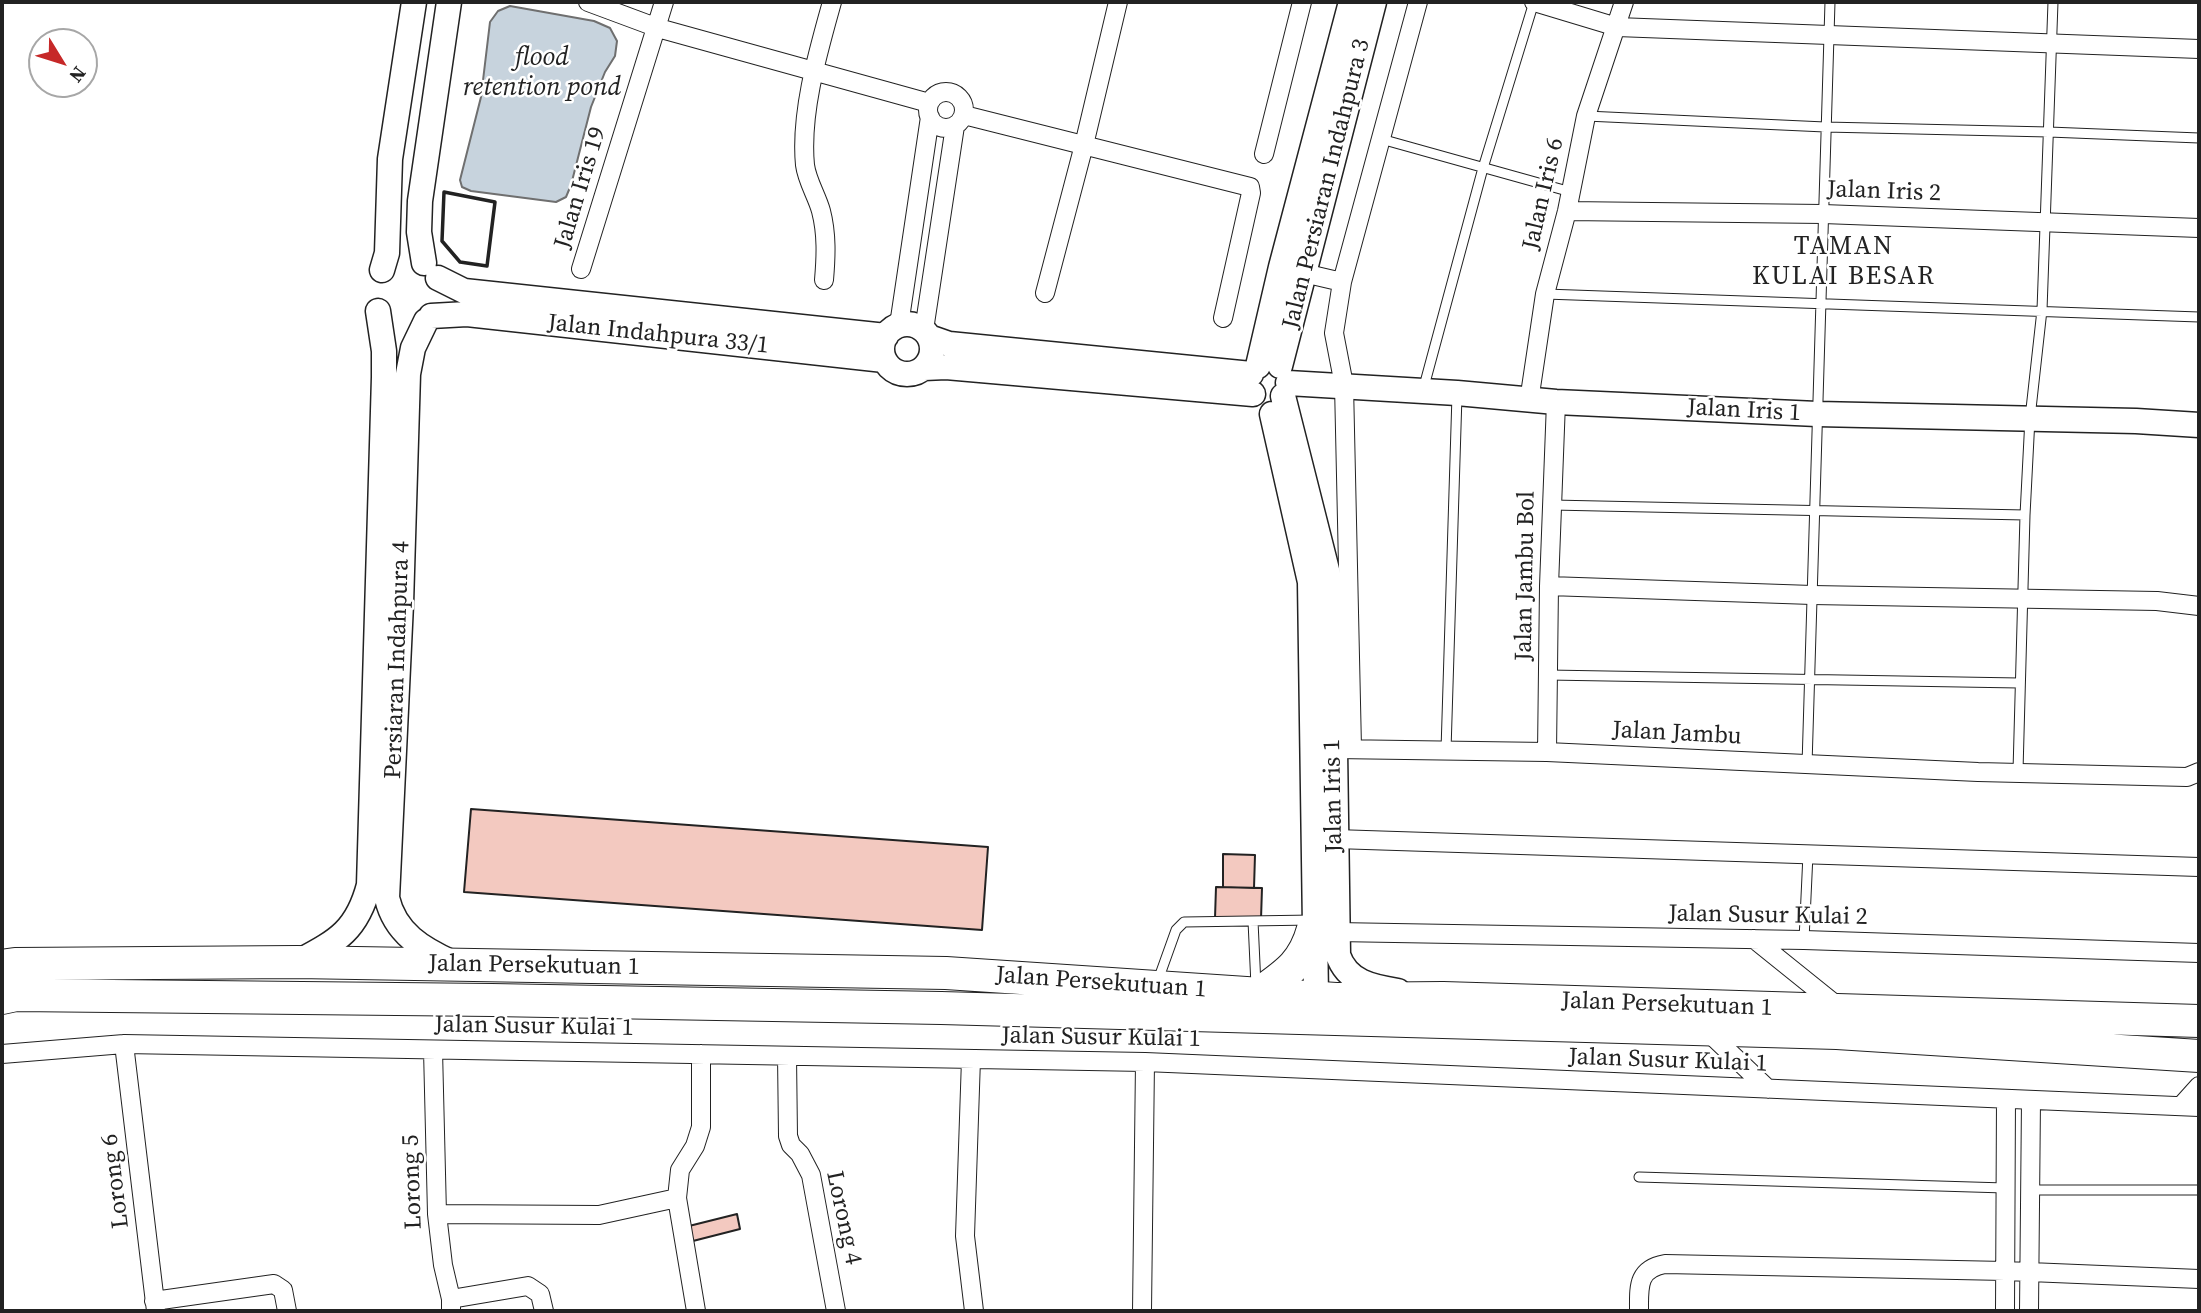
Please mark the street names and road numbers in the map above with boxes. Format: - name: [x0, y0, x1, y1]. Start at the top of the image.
- street label: Jalan Persiaran Indahpura 3: [1277, 36, 1377, 332]
- street label: Jalan Iris 19: [549, 124, 613, 252]
- street label: Jalan Iris 6: [1517, 135, 1571, 253]
- street label: Jalan Iris 2: [1827, 176, 1941, 208]
- street label: Jalan Indahpura 33/1: [546, 309, 770, 361]
- street label: Jalan Iris 1: [1686, 394, 1802, 428]
- street label: Jalan Jambu Bol: [1510, 491, 1542, 661]
- street label: Persiaran Indahpura 4: [379, 541, 417, 779]
- street label: Jalan Jambu: [1612, 716, 1742, 752]
- street label: Jalan Iris 1: [1319, 739, 1349, 853]
- street label: Jalan Susur Kulai 2: [1668, 900, 1868, 932]
- street label: Jalan Persekutuan 1: [428, 950, 640, 982]
- street label: Jalan Persekutuan 1: [995, 961, 1207, 1005]
- street label: Jalan Persekutuan 1: [1561, 987, 1773, 1023]
- street label: Jalan Susur Kulai 1: [434, 1011, 634, 1043]
- street label: Jalan Susur Kulai 1: [1001, 1022, 1201, 1054]
- street label: Jalan Susur Kulai 1: [1568, 1043, 1768, 1079]
- street label: Lorong 6: [96, 1132, 136, 1230]
- street label: Lorong 5: [397, 1134, 429, 1230]
- street label: Lorong 4: [819, 1168, 867, 1268]

